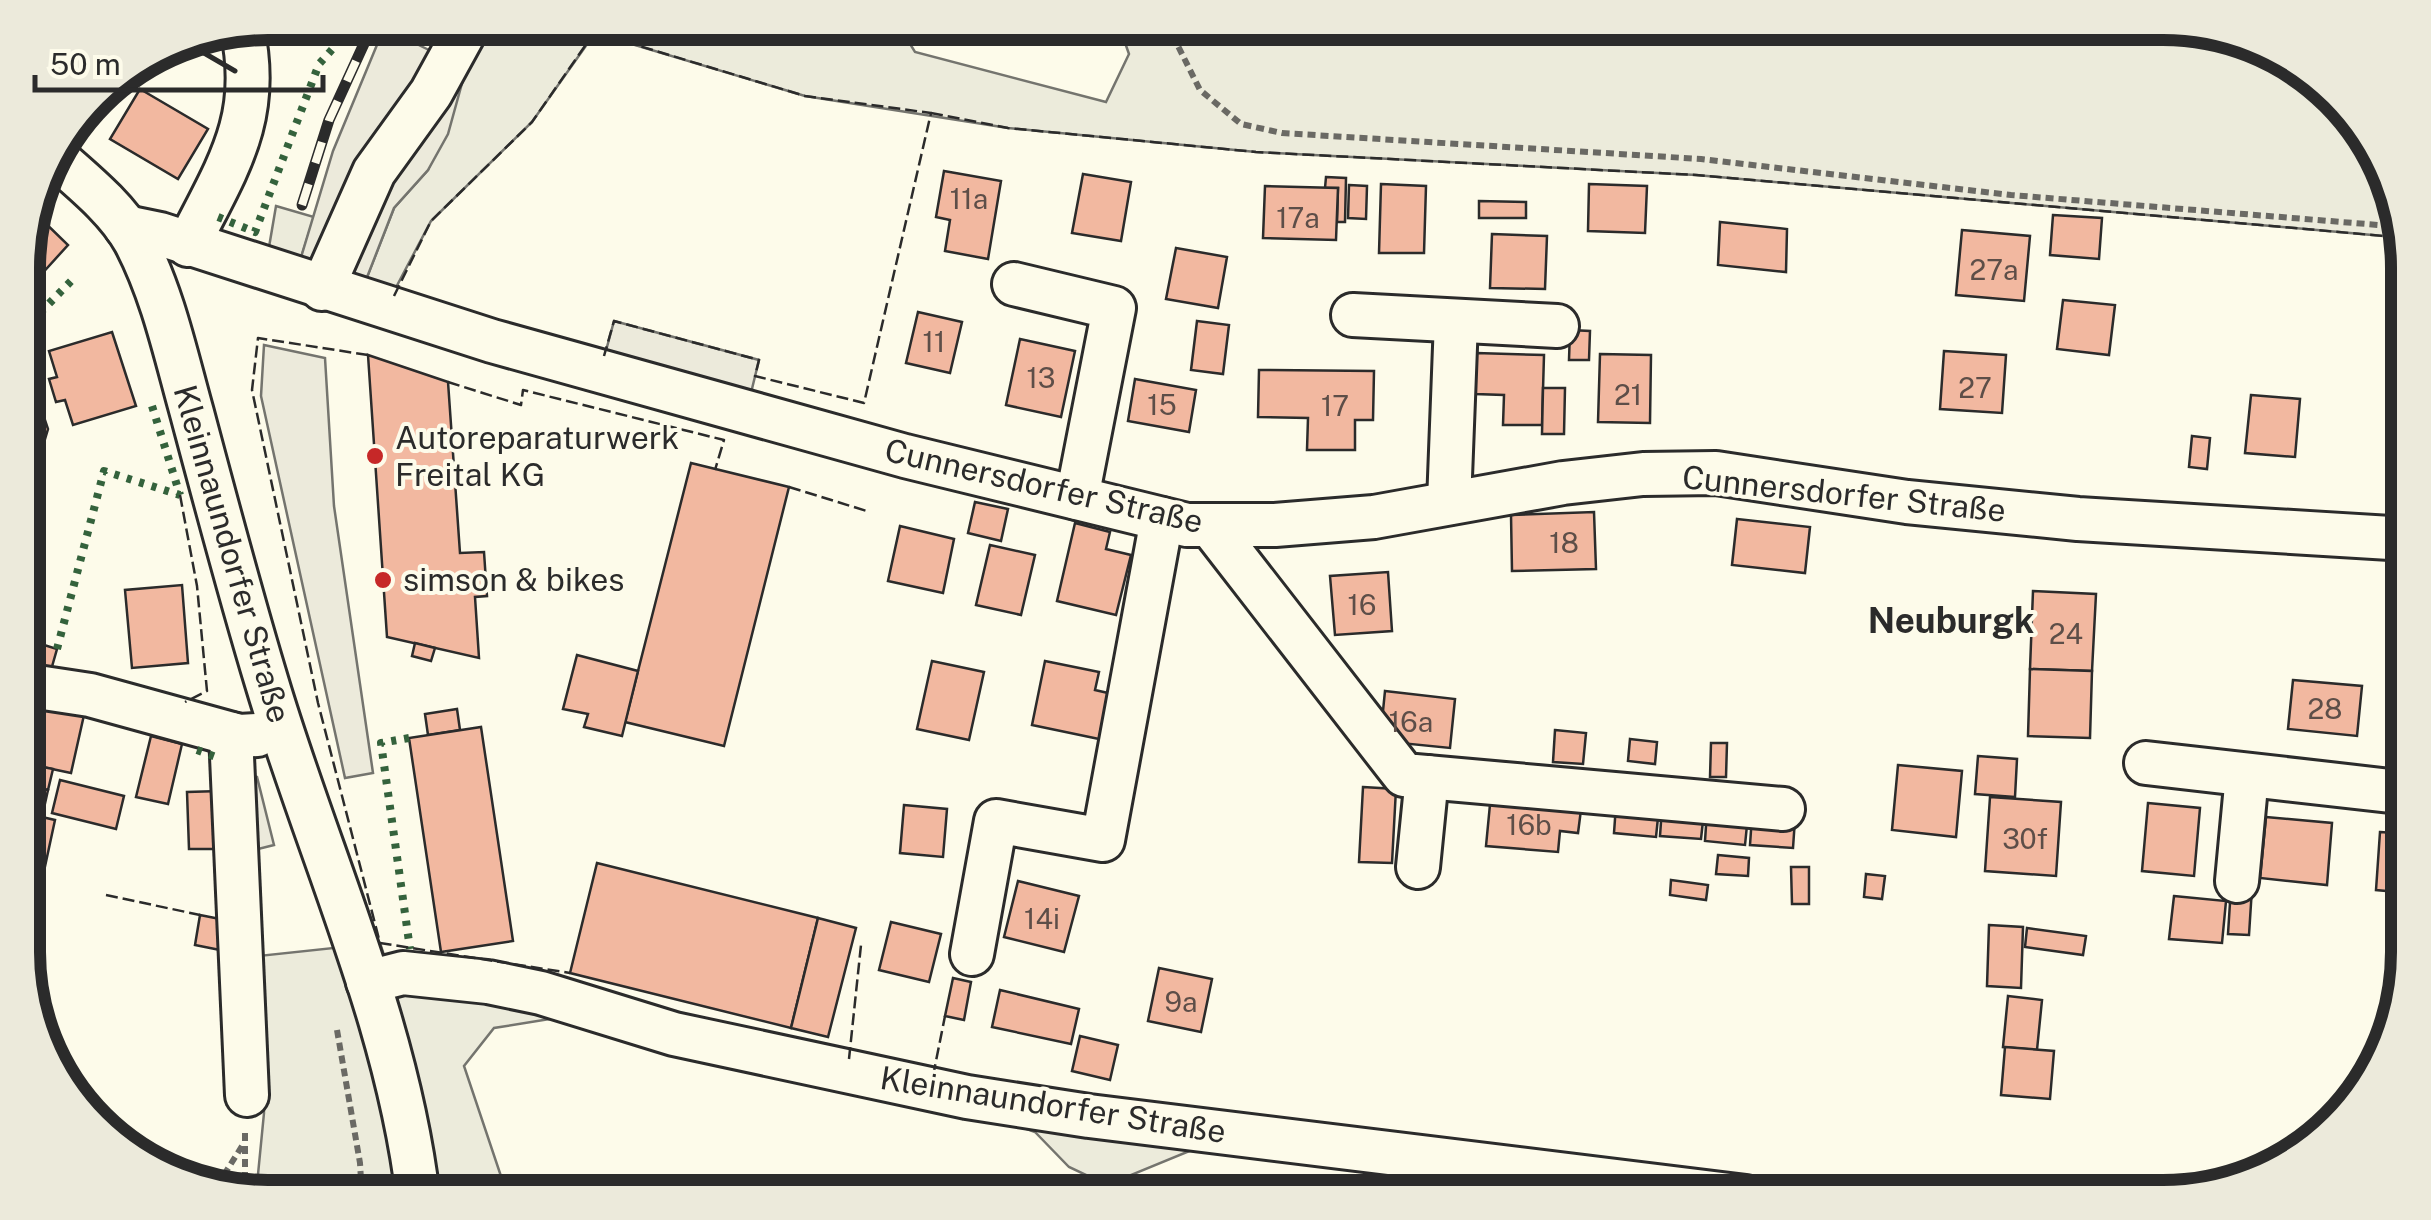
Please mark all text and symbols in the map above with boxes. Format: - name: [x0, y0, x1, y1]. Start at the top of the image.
- scale bar: [35, 30, 322, 92]
- text: 50 m: [50, 46, 121, 82]
- house number: 11a: [950, 182, 988, 215]
- house number: 17a: [1276, 201, 1320, 234]
- house number: 27a: [1970, 253, 2019, 286]
- house number: 11: [923, 325, 945, 358]
- house number: 13: [1026, 361, 1056, 394]
- house number: 27: [1958, 371, 1992, 404]
- house number: 21: [1614, 378, 1642, 411]
- street label: Kleinnaundorfer Straße: [167, 381, 298, 727]
- house number: 15: [1147, 388, 1177, 421]
- house number: 17: [1321, 389, 1349, 422]
- place label: Autoreparaturwerk Freital KG: [395, 419, 679, 493]
- street label: Cunnersdorfer Straße: [882, 431, 1207, 540]
- marker: Autoreparaturwerk Freital KG: [364, 445, 386, 467]
- street label: Cunnersdorfer Straße: [1680, 458, 2008, 529]
- house number: 18: [1549, 526, 1579, 559]
- place label: simson & bikes: [403, 561, 624, 598]
- marker: simson & bikes: [372, 569, 394, 591]
- house number: 16: [1348, 588, 1376, 621]
- district label: Neuburgk: [1868, 600, 2034, 641]
- house number: 24: [2049, 617, 2083, 650]
- house number: 28: [2308, 692, 2342, 725]
- house number: 16a: [1389, 705, 1433, 738]
- house number: 16b: [1506, 808, 1552, 841]
- house number: 30f: [2002, 822, 2048, 855]
- house number: 14i: [1024, 902, 1060, 935]
- house number: 9a: [1165, 985, 1197, 1018]
- street label: Kleinnaundorfer Straße: [878, 1059, 1229, 1150]

